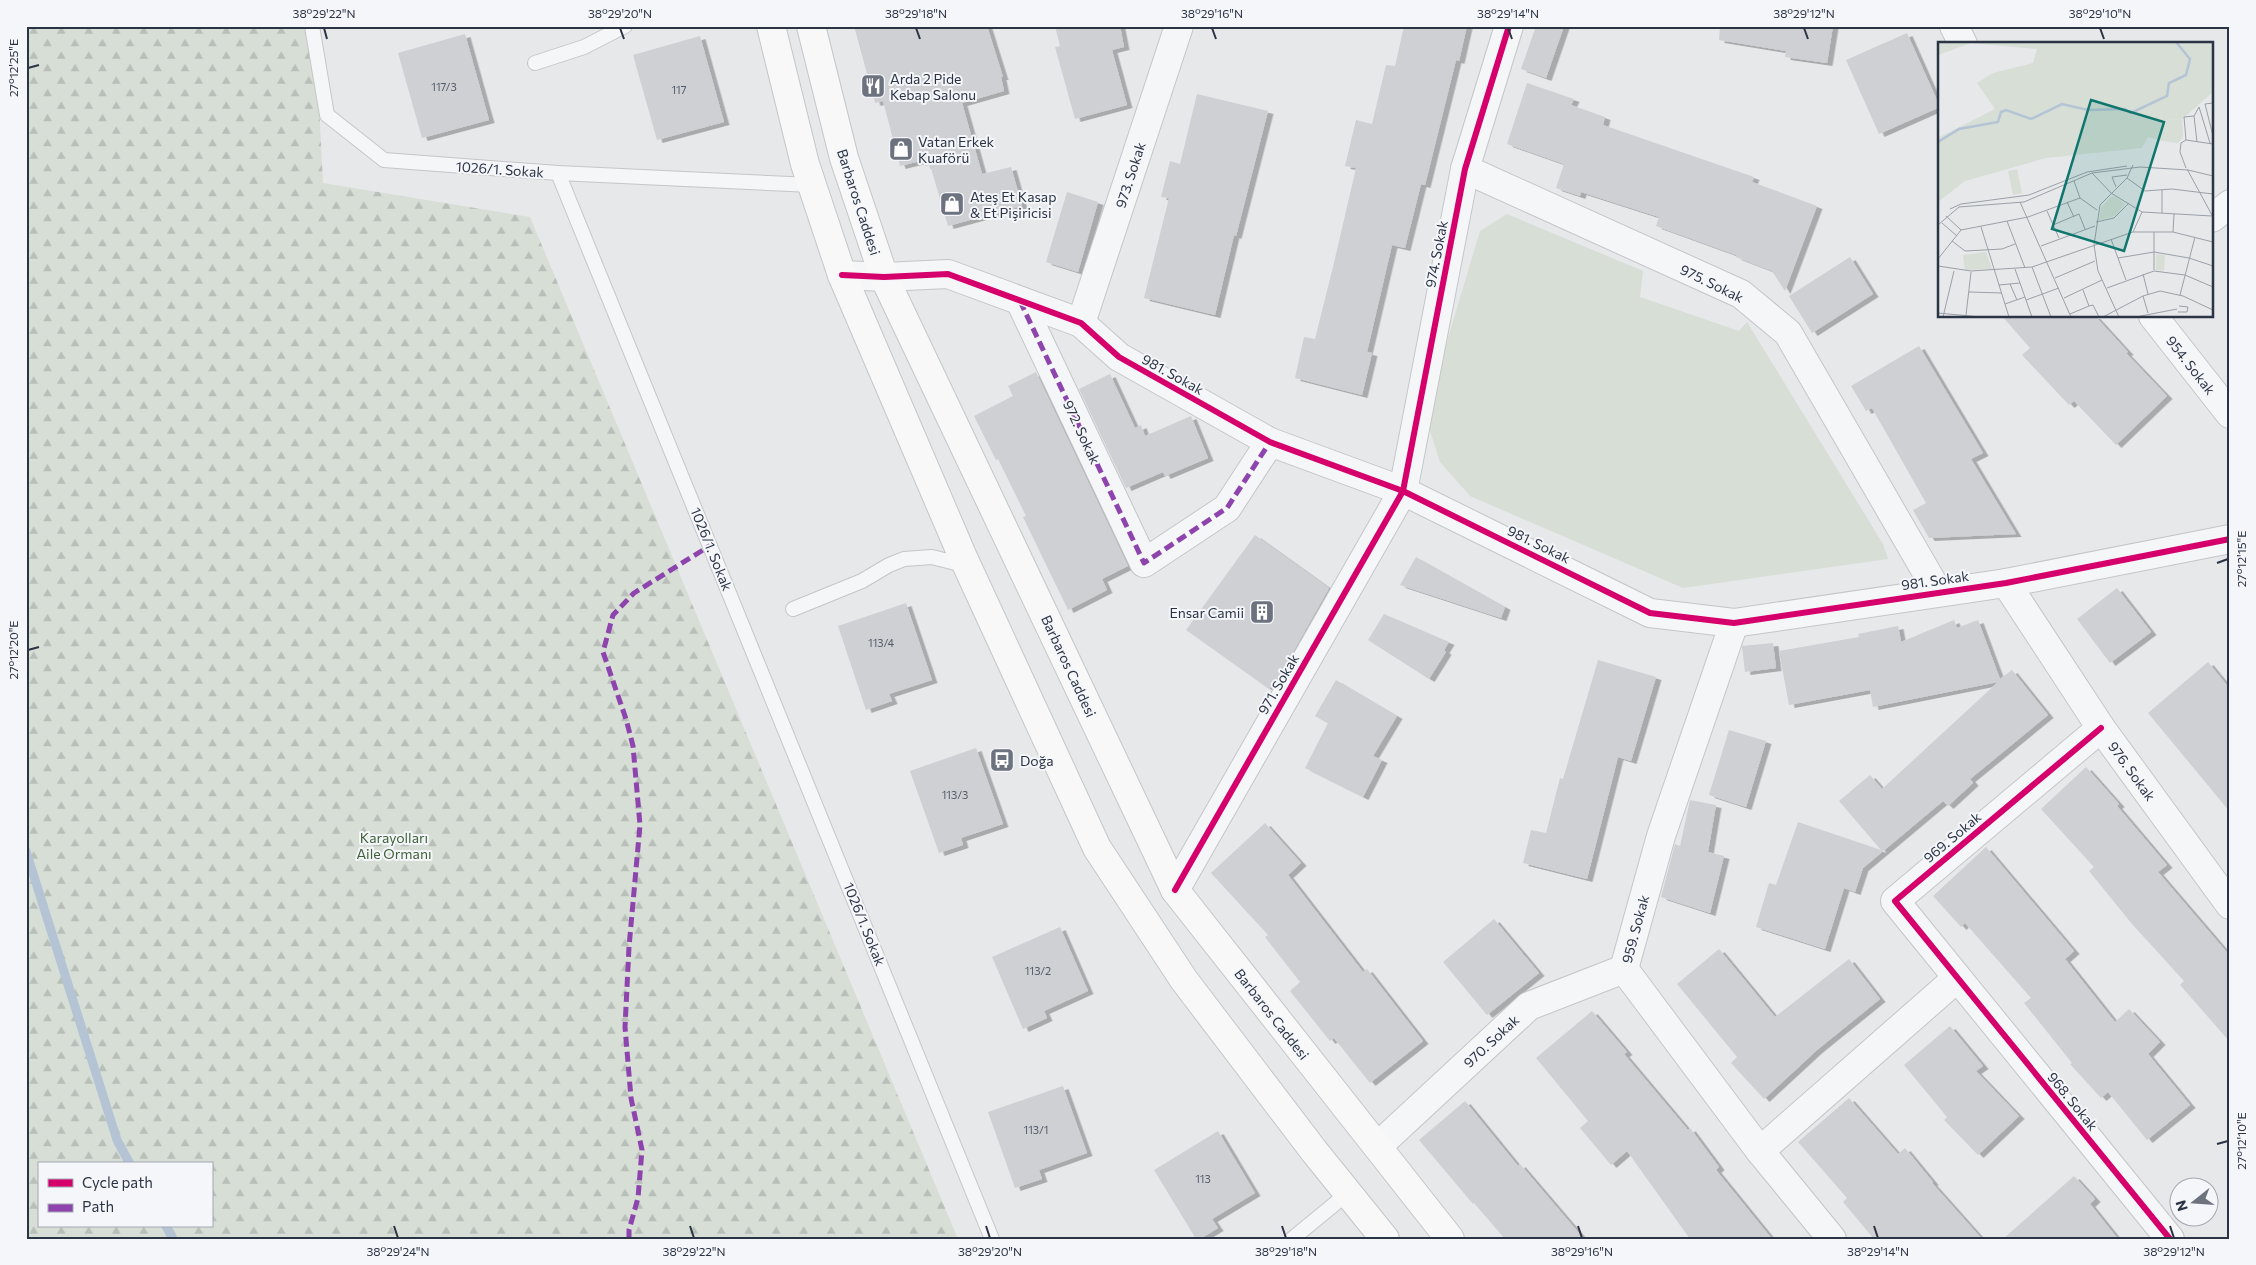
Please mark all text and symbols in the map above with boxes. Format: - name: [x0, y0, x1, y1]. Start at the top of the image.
- text: 38°29'22"N: [293, 6, 355, 20]
- text: 38°29'20"N: [588, 6, 652, 20]
- text: 38°29'18"N: [885, 6, 947, 20]
- text: 38°29'16"N: [1181, 6, 1243, 20]
- text: 38°29'14"N: [1477, 6, 1539, 20]
- text: 38°29'12"N: [1773, 6, 1835, 20]
- text: 38°29'10"N: [2069, 6, 2131, 20]
- text: 27°12'25"E: [6, 39, 20, 97]
- inset map: [1938, 42, 2214, 318]
- place label: Arda 2 Pide Kebap Salonu: [890, 70, 976, 103]
- restaurant icon: Arda 2 Pide Kebap Salonu: [860, 73, 886, 99]
- house number: 117/3: [431, 80, 457, 93]
- house number: 117: [671, 83, 687, 96]
- place label: Vatan Erkek Kuaförü: [918, 133, 995, 166]
- shop icon: Vatan Erkek Kuaförü: [888, 136, 914, 162]
- street label: 973. Sokak: [1111, 139, 1149, 210]
- street label: Barbaros Caddesi: [834, 147, 884, 257]
- street label: 1026/1. Sokak: [455, 157, 545, 181]
- place label: Ateş Et Kasap & Et Pişiricisi: [970, 188, 1056, 221]
- shop icon: Ateş Et Kasap & Et Pişiricisi: [939, 191, 965, 217]
- street label: 974. Sokak: [1421, 218, 1451, 289]
- street label: 975. Sokak: [1677, 260, 1747, 306]
- street label: 954. Sokak: [2163, 332, 2219, 398]
- street label: 981. Sokak: [1139, 350, 1207, 398]
- street label: 972. Sokak: [1060, 397, 1104, 467]
- street label: 1026/1. Sokak: [688, 505, 737, 593]
- street label: 981. Sokak: [1505, 521, 1574, 567]
- text: 27°12'15"E: [2234, 531, 2248, 587]
- street label: 981. Sokak: [1900, 567, 1970, 593]
- building icon: Ensar Camii: [1249, 599, 1275, 625]
- place label: Ensar Camii: [1169, 604, 1244, 621]
- street label: Barbaros Caddesi: [1038, 612, 1100, 720]
- text: 27°12'20"E: [6, 621, 20, 679]
- house number: 113/4: [868, 636, 894, 649]
- street label: 971. Sokak: [1254, 650, 1302, 717]
- street label: 976. Sokak: [2105, 738, 2159, 804]
- bus stop icon: Doğa: [989, 747, 1015, 773]
- place label: Doğa: [1020, 752, 1053, 769]
- house number: 113/3: [942, 788, 968, 801]
- street label: 969. Sokak: [1920, 808, 1985, 866]
- park label: Karayolları Aile Ormanı: [356, 829, 432, 862]
- street label: 1026/1. Sokak: [841, 880, 890, 968]
- street label: 959. Sokak: [1618, 893, 1652, 965]
- house number: 113/2: [1025, 964, 1051, 977]
- street label: Barbaros Caddesi: [1231, 965, 1313, 1063]
- street label: 970. Sokak: [1460, 1011, 1523, 1071]
- street label: 968. Sokak: [2044, 1068, 2102, 1134]
- text: 27°12'10"E: [2234, 1112, 2248, 1170]
- house number: 113/1: [1023, 1123, 1049, 1136]
- legend: [38, 1162, 212, 1228]
- house number: 113: [1195, 1172, 1211, 1185]
- text: Cycle path: [82, 1173, 153, 1191]
- north arrow: [2168, 1178, 2218, 1228]
- text: Path: [82, 1197, 114, 1215]
- text: N: [2171, 1198, 2191, 1213]
- text: 38°29'24"N: [366, 1244, 430, 1258]
- text: 38°29'22"N: [663, 1244, 725, 1258]
- text: 38°29'20"N: [958, 1244, 1022, 1258]
- text: 38°29'18"N: [1255, 1244, 1317, 1258]
- text: 38°29'16"N: [1551, 1244, 1613, 1258]
- text: 38°29'14"N: [1847, 1244, 1909, 1258]
- text: 38°29'12"N: [2143, 1244, 2205, 1258]

